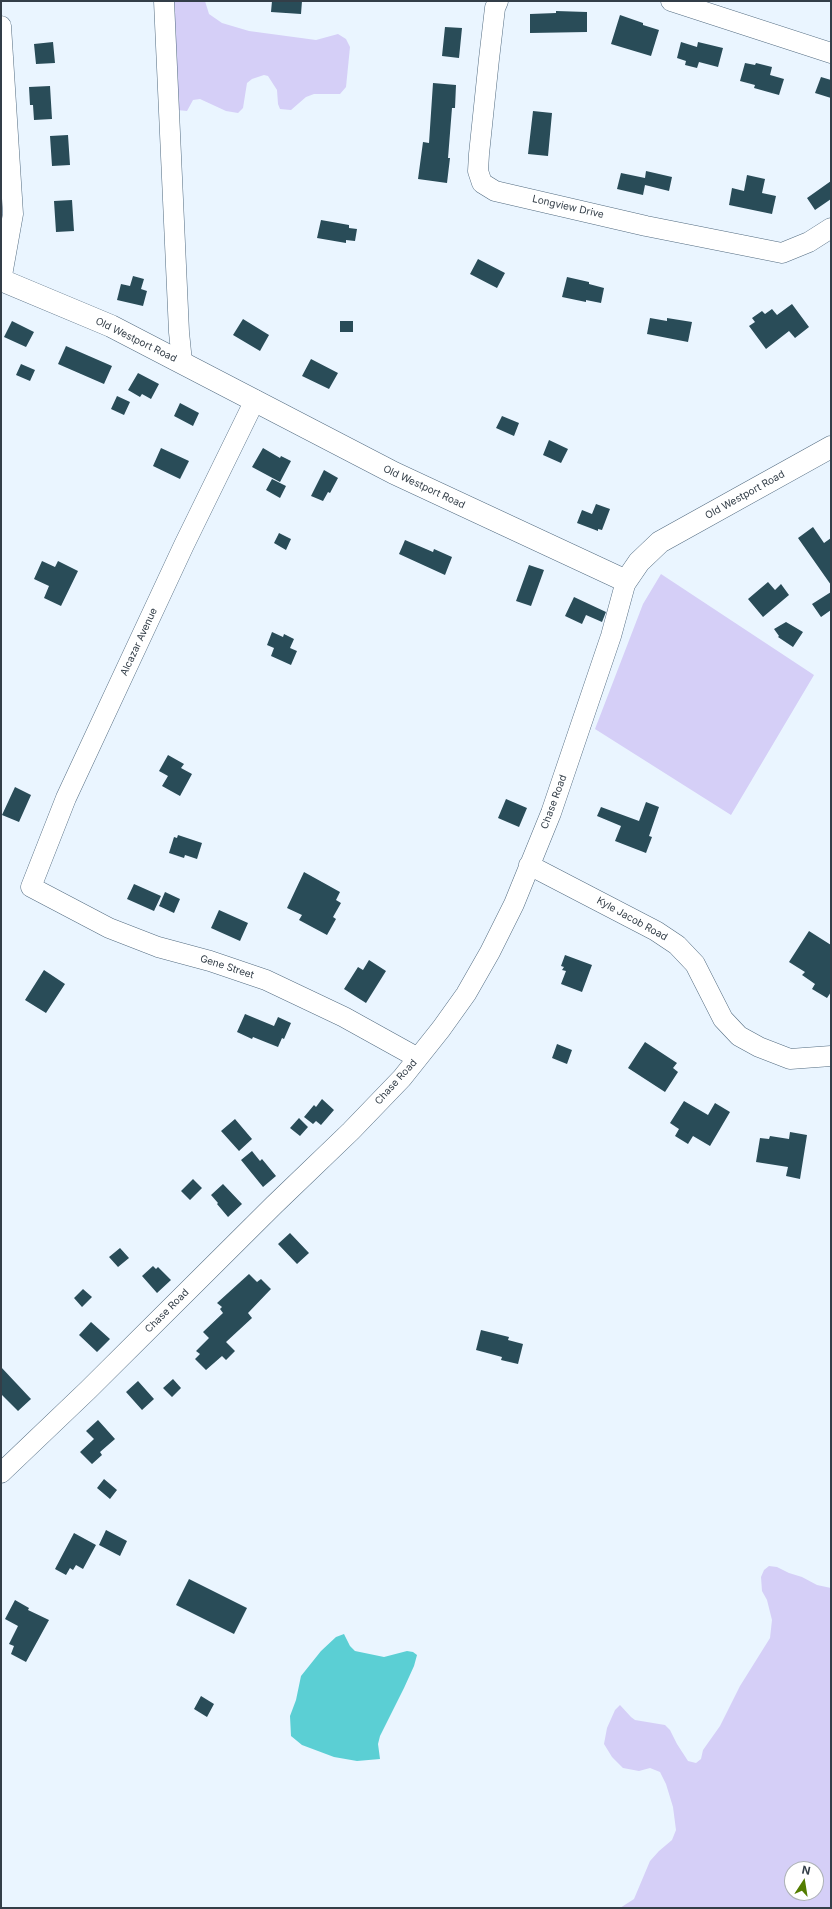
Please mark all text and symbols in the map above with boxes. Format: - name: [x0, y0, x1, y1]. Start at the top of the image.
- street label: Longview Drive: [531, 193, 605, 221]
- street label: Old Westport Road: [93, 315, 179, 365]
- street label: Old Westport Road: [381, 463, 467, 511]
- street label: Old Westport Road: [703, 468, 787, 522]
- street label: Alcazar Avenue: [118, 606, 160, 678]
- street label: Chase Road: [539, 773, 569, 831]
- street label: Kyle Jacob Road: [594, 895, 670, 943]
- street label: Gene Street: [198, 953, 256, 981]
- street label: Chase Road: [373, 1057, 419, 1107]
- street label: Chase Road: [143, 1287, 191, 1335]
- north arrow: [784, 1861, 824, 1901]
- text: N: [801, 1863, 812, 1878]

